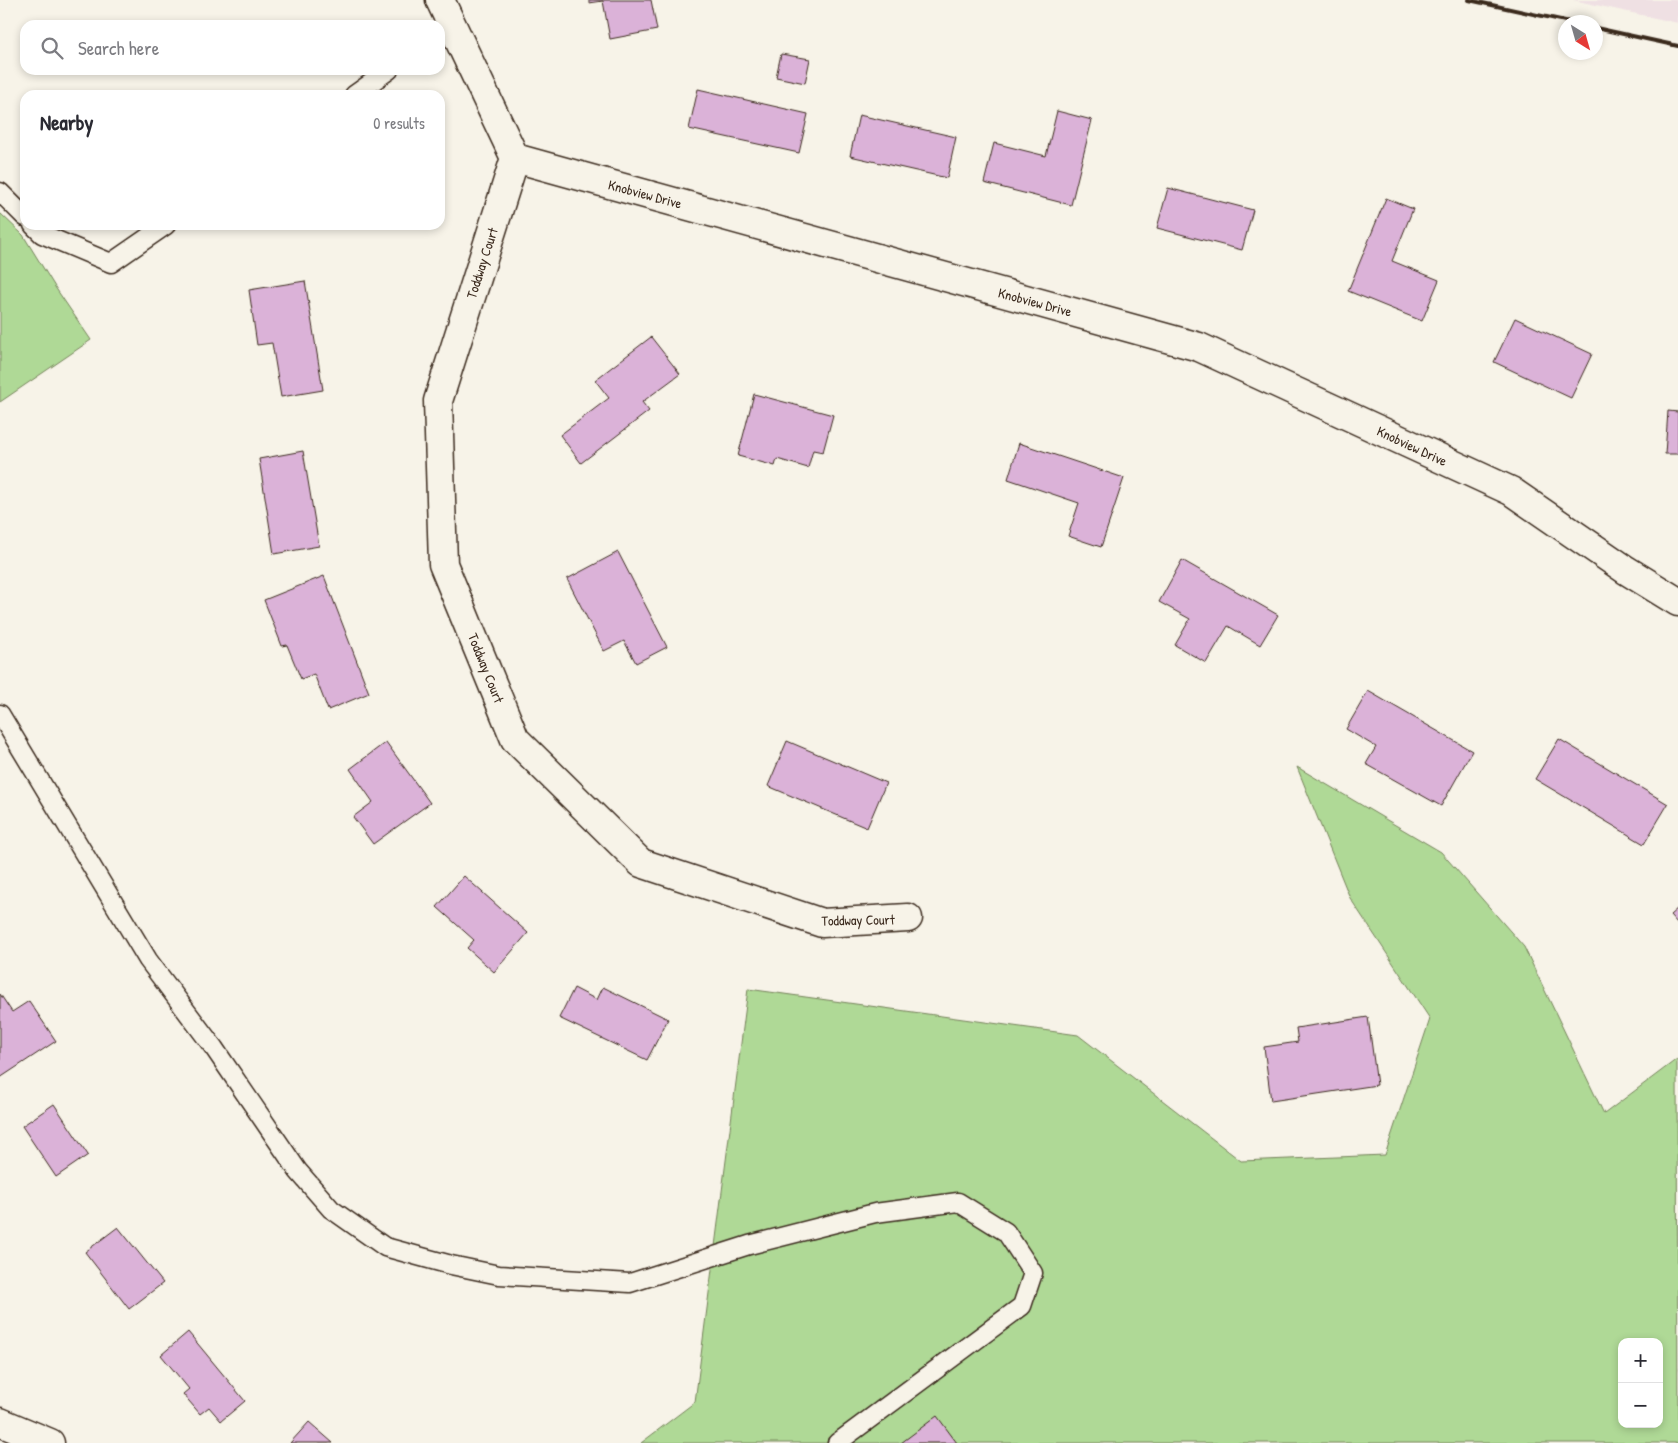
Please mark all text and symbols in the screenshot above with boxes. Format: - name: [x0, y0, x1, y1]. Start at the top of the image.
- north arrow: [1558, 15, 1603, 60]
- search box: [20, 20, 445, 75]
- icon: search: [38, 34, 66, 62]
- text: Search here: [78, 35, 159, 61]
- text: Nearby: [40, 108, 93, 137]
- text: 0 results: [373, 112, 425, 134]
- street label: Knobview Drive: [606, 175, 684, 213]
- street label: Toddway Court: [461, 225, 503, 301]
- street label: Knobview Drive: [996, 283, 1074, 321]
- street label: Knobview Drive: [1374, 421, 1451, 470]
- street label: Toddway Court: [463, 630, 509, 706]
- street label: Toddway Court: [821, 909, 895, 931]
- map controls: [1618, 1338, 1663, 1428]
- button: +: [1618, 1338, 1663, 1383]
- button: −: [1618, 1383, 1663, 1428]

